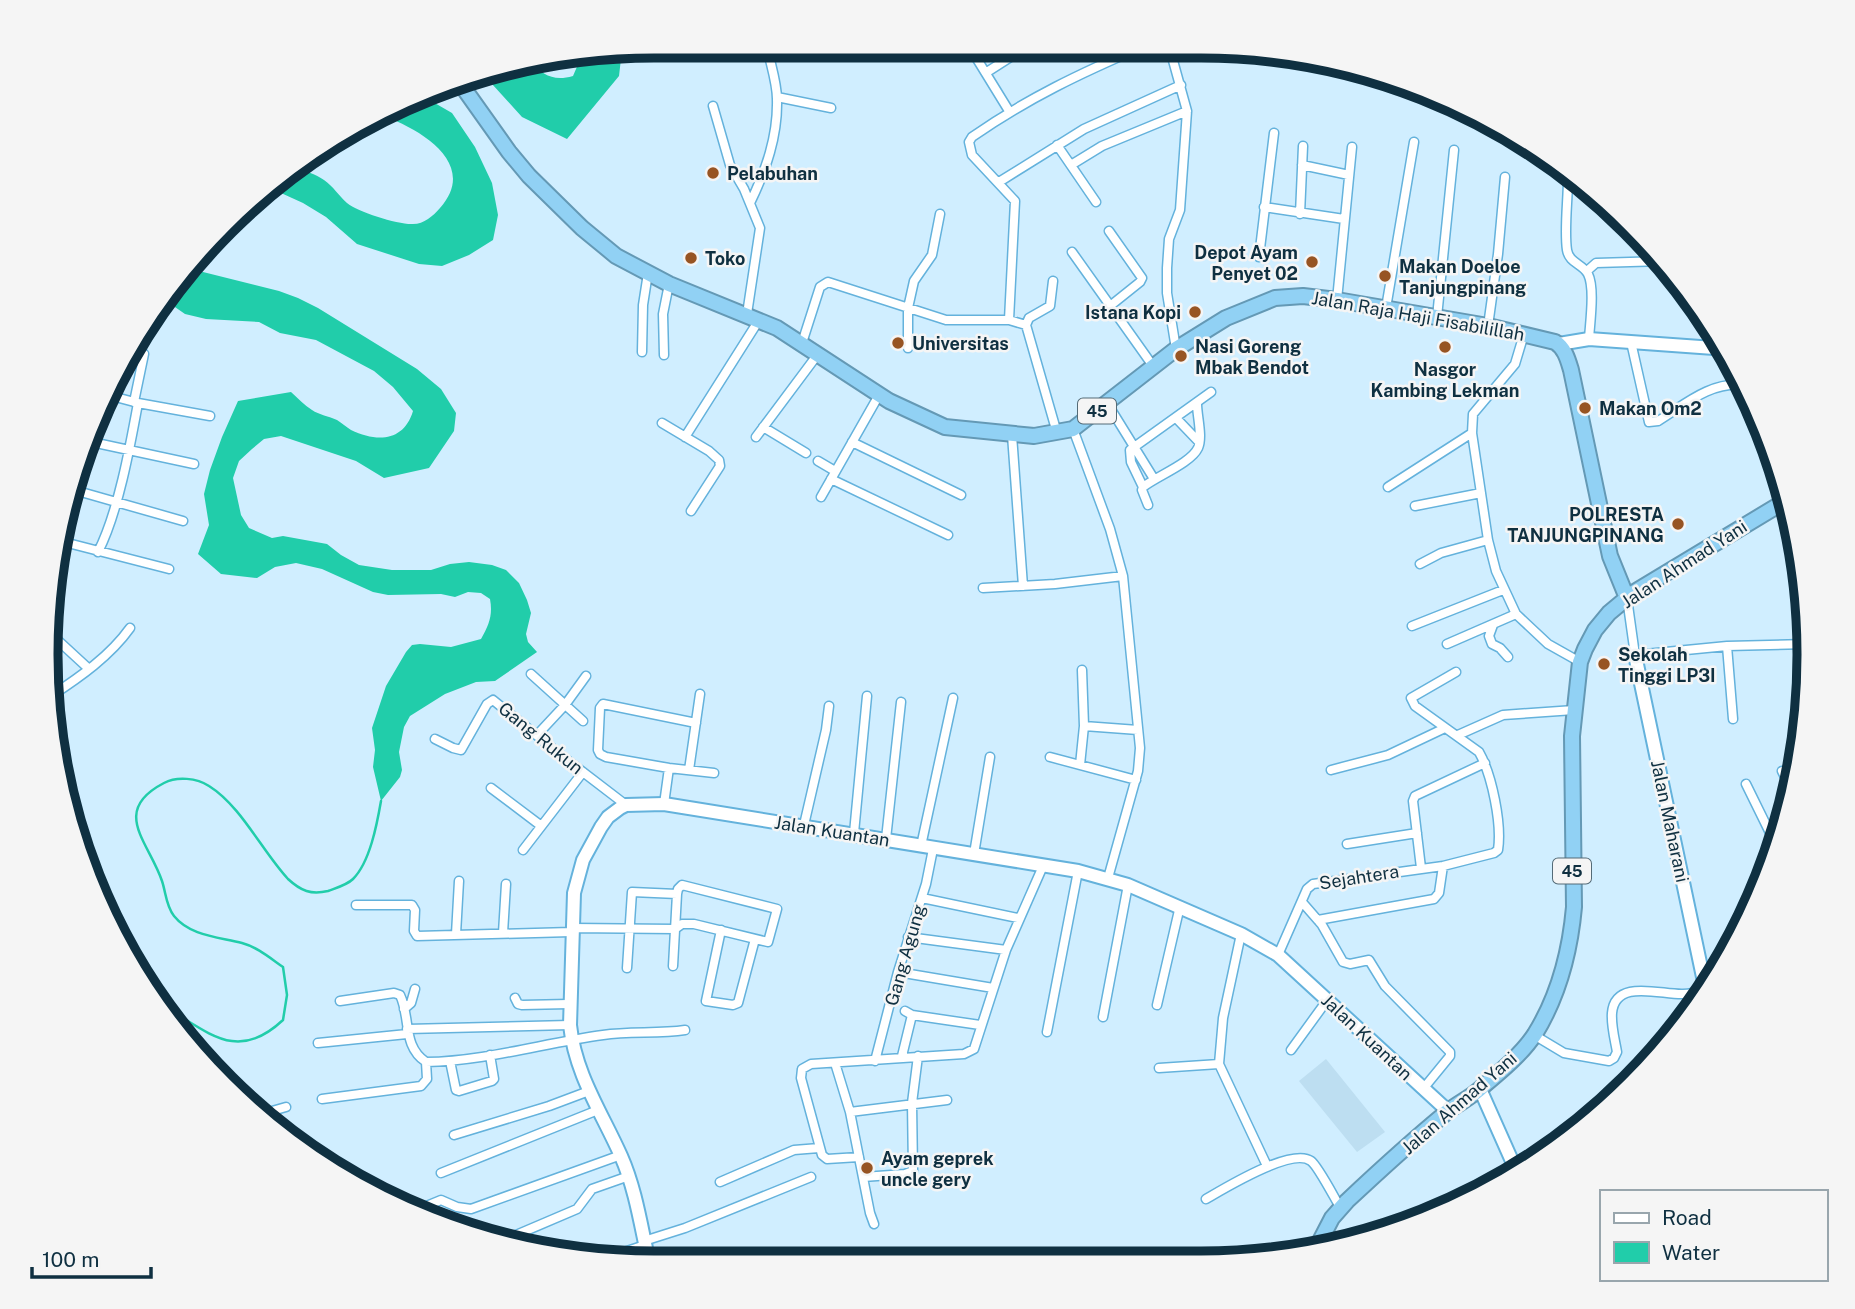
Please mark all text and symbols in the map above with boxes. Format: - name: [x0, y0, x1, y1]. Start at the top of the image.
- place label: Pelabuhan: [727, 163, 818, 184]
- marker: Pelabuhan: [705, 165, 721, 181]
- place label: Depot Ayam Penyet 02: [1194, 242, 1298, 284]
- place label: Toko: [705, 248, 745, 269]
- marker: Toko: [683, 250, 699, 266]
- marker: Depot Ayam Penyet 02: [1304, 254, 1320, 270]
- place label: Makan Doeloe Tanjungpinang: [1399, 256, 1526, 298]
- marker: Makan Doeloe Tanjungpinang: [1377, 268, 1393, 284]
- street label: Jalan Raja Haji Fisabilillah: [1310, 287, 1526, 345]
- place label: Istana Kopi: [1085, 302, 1181, 323]
- marker: Istana Kopi: [1187, 304, 1203, 320]
- place label: Universitas: [912, 333, 1009, 354]
- marker: Universitas: [890, 335, 906, 351]
- place label: Nasi Goreng Mbak Bendot: [1195, 336, 1309, 378]
- marker: Nasgor Kambing Lekman: [1437, 339, 1453, 355]
- marker: Nasi Goreng Mbak Bendot: [1173, 348, 1189, 364]
- place label: Nasgor Kambing Lekman: [1371, 359, 1519, 401]
- road number: 45: [1078, 398, 1116, 424]
- place label: Makan Om2: [1599, 398, 1702, 419]
- marker: Makan Om2: [1577, 400, 1593, 416]
- place label: POLRESTA TANJUNGPINANG: [1507, 504, 1664, 546]
- street label: Jalan Ahmad Yani: [1617, 516, 1751, 612]
- marker: POLRESTA TANJUNGPINANG: [1670, 516, 1686, 532]
- place label: Sekolah Tinggi LP3I: [1618, 644, 1716, 686]
- marker: Sekolah Tinggi LP3I: [1596, 656, 1612, 672]
- street label: Gang Rukun: [495, 698, 587, 778]
- street label: Jalan Maharani: [1647, 758, 1693, 884]
- street label: Jalan Kuantan: [773, 812, 891, 850]
- road number: 45: [1553, 858, 1591, 884]
- street label: Sejahtera: [1318, 860, 1400, 894]
- street label: Gang Agung: [880, 902, 930, 1008]
- street label: Jalan Kuantan: [1317, 990, 1417, 1084]
- street label: Jalan Ahmad Yani: [1397, 1047, 1521, 1159]
- place label: Ayam geprek uncle gery: [881, 1148, 994, 1190]
- marker: Ayam geprek uncle gery: [859, 1160, 875, 1176]
- legend: [1600, 1190, 1827, 1281]
- text: Road: [1662, 1205, 1712, 1230]
- scale bar: [32, 1236, 150, 1280]
- text: Water: [1662, 1240, 1720, 1265]
- text: 100 m: [42, 1247, 99, 1272]

